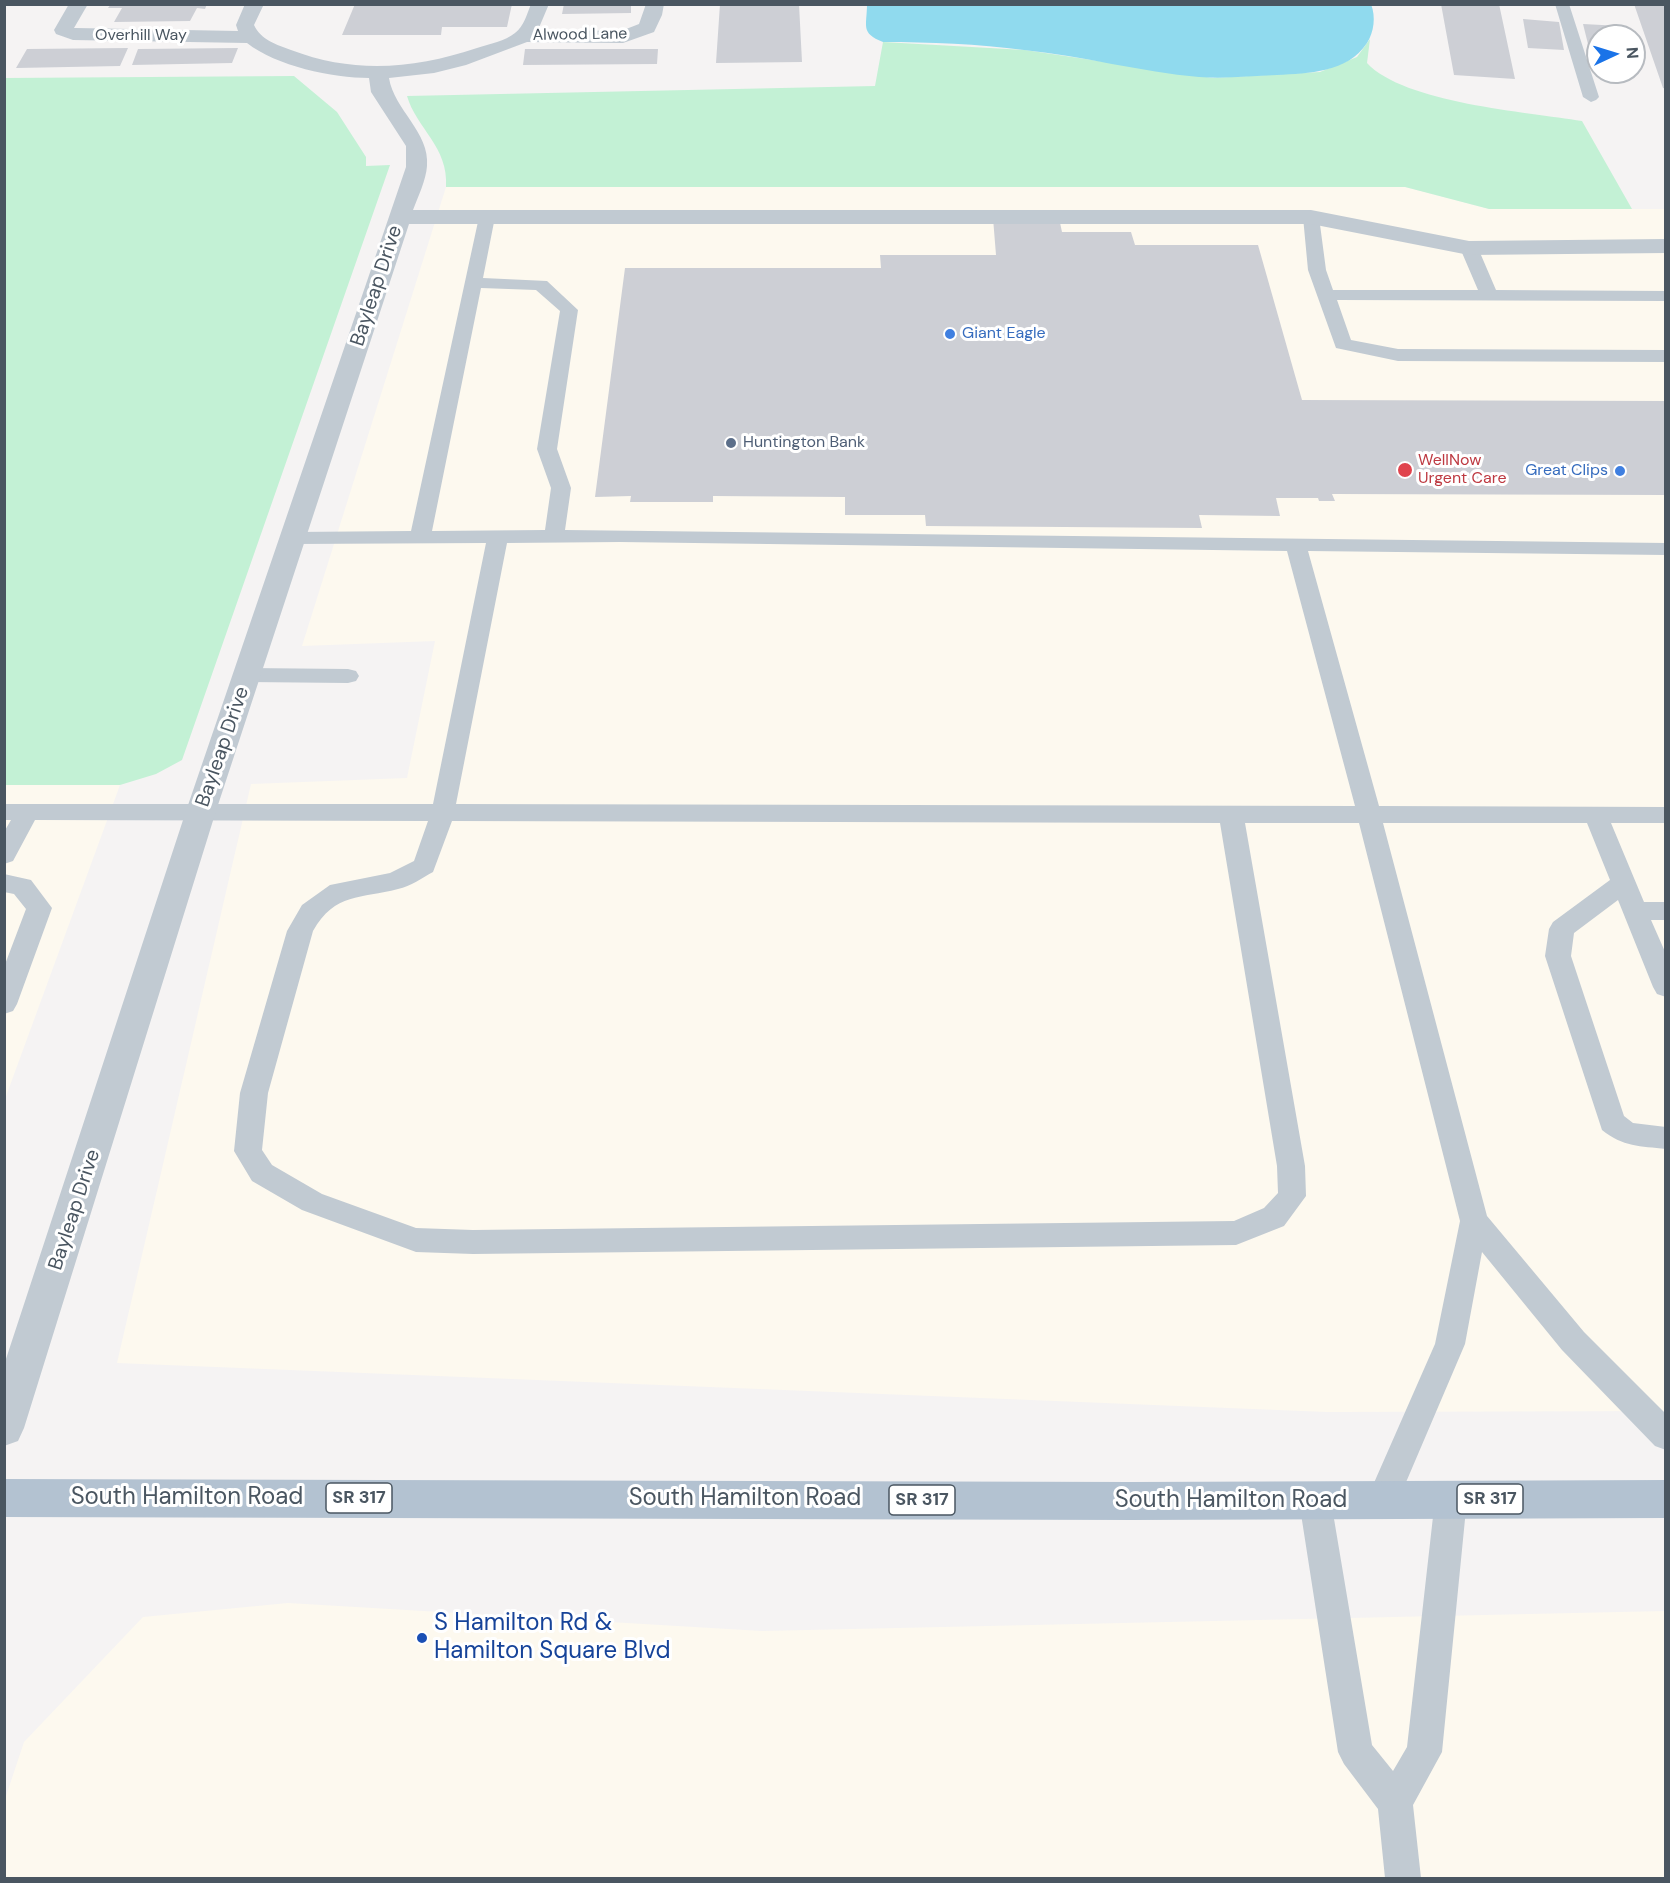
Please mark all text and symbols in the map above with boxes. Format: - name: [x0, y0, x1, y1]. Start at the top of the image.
- north arrow: [1586, 24, 1646, 84]
- street label: Alwood Lane: [532, 25, 628, 45]
- street label: Overhill Way: [95, 26, 187, 46]
- text: N: [1622, 46, 1643, 59]
- street label: Bayleap Drive: [346, 223, 408, 349]
- place label: Giant Eagle: [962, 324, 1046, 344]
- marker: Giant Eagle: [943, 327, 957, 341]
- place label: Huntington Bank: [743, 433, 865, 453]
- marker: Huntington Bank: [724, 436, 738, 450]
- place label: WellNow Urgent Care: [1418, 451, 1506, 489]
- marker: WellNow Urgent Care: [1396, 461, 1414, 479]
- place label: Great Clips: [1525, 461, 1608, 481]
- marker: Great Clips: [1613, 464, 1627, 478]
- street label: Bayleap Drive: [191, 684, 255, 810]
- street label: Bayleap Drive: [44, 1147, 106, 1273]
- road number: SR 317: [326, 1483, 392, 1513]
- street label: South Hamilton Road: [71, 1484, 303, 1512]
- road number: SR 317: [1457, 1484, 1523, 1514]
- street label: South Hamilton Road: [629, 1485, 861, 1513]
- road number: SR 317: [889, 1485, 955, 1515]
- street label: South Hamilton Road: [1115, 1487, 1347, 1515]
- place label: S Hamilton Rd & Hamilton Square Blvd: [434, 1610, 670, 1666]
- marker: S Hamilton Rd & Hamilton Square Blvd: [415, 1631, 429, 1645]

